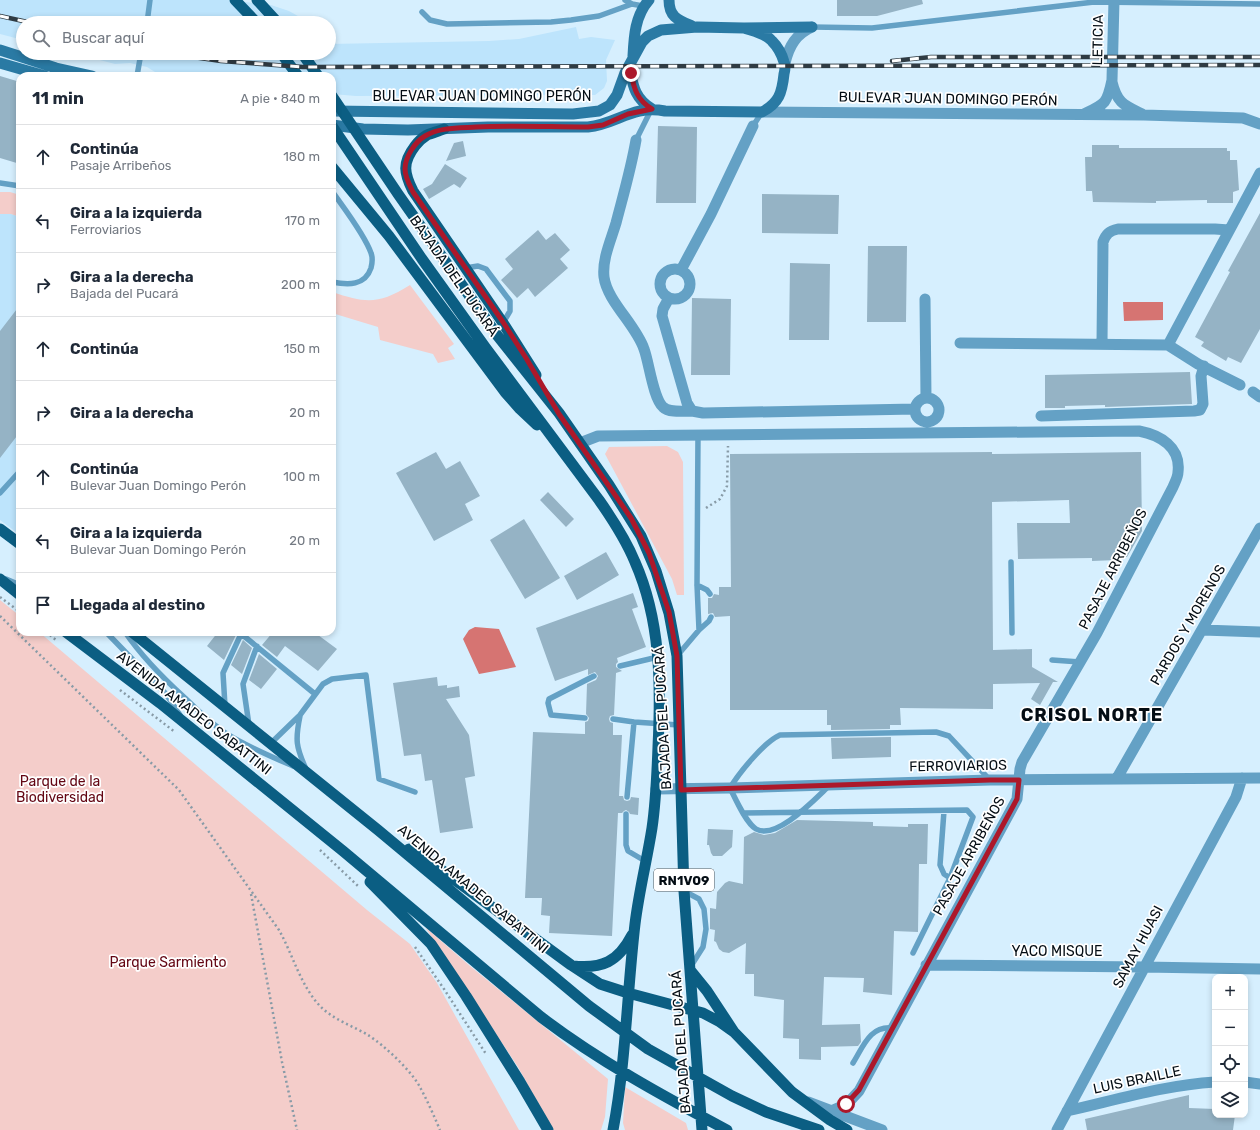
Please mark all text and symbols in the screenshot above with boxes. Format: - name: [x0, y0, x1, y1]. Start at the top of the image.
- street label: LETICIA: [1089, 14, 1107, 66]
- search box: [16, 16, 336, 60]
- icon: search: [30, 27, 52, 49]
- text: Buscar aquí: [62, 29, 144, 47]
- route end: [622, 64, 640, 82]
- street label: BULEVAR JUAN DOMINGO PERÓN: [373, 87, 592, 105]
- text: 11 min: [32, 88, 84, 108]
- street label: BULEVAR JUAN DOMINGO PERÓN: [838, 88, 1058, 109]
- text: A pie · 840 m: [240, 91, 320, 106]
- text: Continúa: [70, 140, 139, 158]
- icon: ahead: [32, 146, 54, 168]
- text: 180 m: [283, 149, 320, 164]
- text: Pasaje Arribeños: [70, 158, 171, 173]
- text: Gira a la izquierda: [70, 204, 202, 222]
- icon: left: [32, 210, 54, 232]
- street label: BAJADA DEL PUCARÁ: [406, 212, 503, 340]
- text: 170 m: [285, 213, 320, 228]
- text: Ferroviarios: [70, 222, 141, 237]
- text: Gira a la derecha: [70, 268, 194, 286]
- icon: right: [32, 274, 54, 296]
- text: 200 m: [281, 277, 320, 292]
- text: Bajada del Pucará: [70, 286, 178, 301]
- icon: ahead: [32, 338, 54, 360]
- text: Continúa: [70, 340, 139, 358]
- text: 150 m: [284, 341, 320, 356]
- icon: right: [32, 402, 54, 424]
- text: Gira a la derecha: [70, 404, 194, 422]
- text: 20 m: [289, 405, 320, 420]
- text: Continúa: [70, 460, 139, 478]
- icon: ahead: [32, 466, 54, 488]
- text: 100 m: [283, 469, 320, 484]
- text: Bulevar Juan Domingo Perón: [70, 478, 246, 493]
- street label: PASAJE ARRIBEÑOS: [1074, 505, 1151, 632]
- text: Gira a la izquierda: [70, 524, 202, 542]
- icon: left: [32, 530, 54, 552]
- text: 20 m: [289, 533, 320, 548]
- text: Bulevar Juan Domingo Perón: [70, 542, 246, 557]
- street label: PARDOS Y MORENOS: [1147, 562, 1230, 688]
- icon: arrive: [32, 594, 54, 616]
- text: Llegada al destino: [70, 596, 205, 614]
- street label: BAJADA DEL PUCARÁ: [650, 645, 675, 790]
- street label: AVENIDA AMADEO SABATTINI: [113, 647, 275, 779]
- district label: CRISOL NORTE: [1021, 704, 1163, 726]
- street label: FERROVIARIOS: [909, 757, 1007, 775]
- park label: Parque de la Biodiversidad: [16, 773, 104, 806]
- street label: PASAJE ARRIBEÑOS: [928, 793, 1009, 918]
- street label: AVENIDA AMADEO SABATTINI: [394, 821, 552, 957]
- road number: RN1V09: [654, 869, 714, 891]
- street label: SAMAY HUASI: [1109, 903, 1167, 991]
- street label: YACO MISQUE: [1012, 943, 1102, 960]
- park label: Parque Sarmiento: [109, 954, 227, 971]
- street label: BAJADA DEL PUCARÁ: [666, 969, 694, 1114]
- map controls: [1212, 974, 1248, 1118]
- button: +: [1212, 974, 1248, 1010]
- button: −: [1212, 1010, 1248, 1046]
- button: locate: [1212, 1046, 1248, 1082]
- street label: LUIS BRAILLE: [1092, 1062, 1182, 1098]
- button: layers: [1212, 1082, 1248, 1118]
- route start: [837, 1095, 855, 1113]

